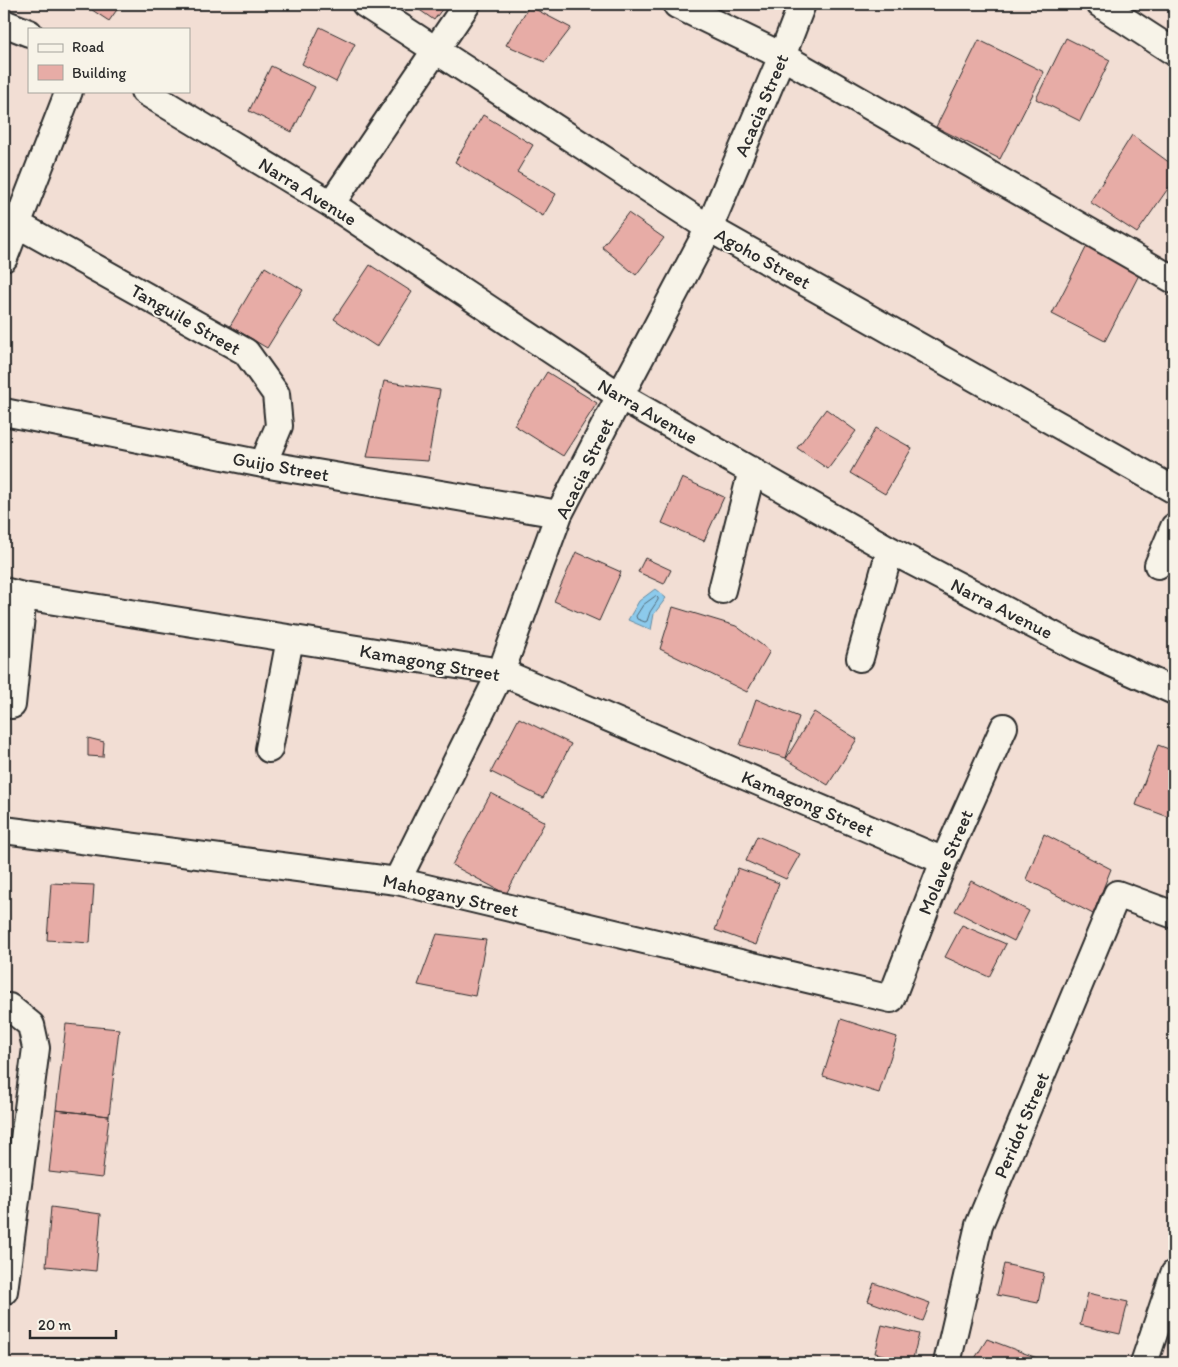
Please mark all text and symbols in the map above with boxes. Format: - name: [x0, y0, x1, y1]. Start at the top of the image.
- legend: [28, 28, 190, 92]
- text: Road: [72, 38, 105, 56]
- street label: Acacia Street: [730, 50, 793, 160]
- text: Building: [72, 64, 126, 82]
- street label: Narra Avenue: [254, 152, 361, 231]
- street label: Agoho Street: [711, 223, 815, 294]
- street label: Tanguile Street: [127, 279, 245, 360]
- street label: Narra Avenue: [594, 374, 702, 449]
- street label: Acacia Street: [550, 414, 619, 522]
- street label: Guijo Street: [231, 447, 331, 486]
- street label: Narra Avenue: [947, 573, 1057, 644]
- street label: Kamagong Street: [358, 639, 502, 686]
- street label: Kamagong Street: [738, 765, 878, 842]
- street label: Molave Street: [913, 806, 978, 918]
- street label: Mahogany Street: [381, 869, 521, 922]
- street label: Peridot Street: [989, 1069, 1054, 1182]
- scale bar: [30, 1307, 116, 1339]
- text: 20 m: [38, 1316, 72, 1334]

